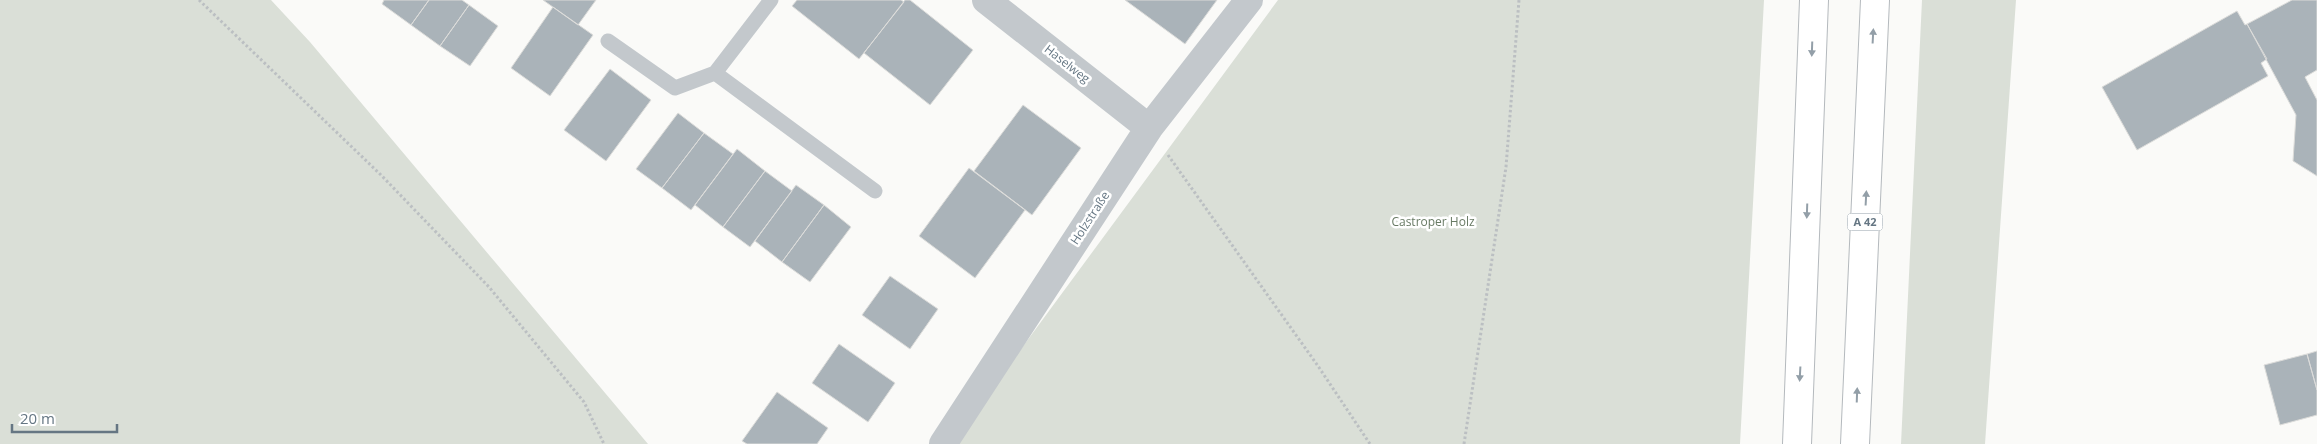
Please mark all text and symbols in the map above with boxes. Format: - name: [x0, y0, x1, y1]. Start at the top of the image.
- one-way arrow: [1870, 27, 1878, 43]
- street label: Haselweg: [1041, 40, 1094, 87]
- one-way arrow: [1808, 41, 1816, 57]
- street label: Holzstraße: [1066, 188, 1113, 248]
- one-way arrow: [1862, 190, 1870, 206]
- one-way arrow: [1803, 203, 1811, 219]
- park label: Castroper Holz: [1391, 213, 1475, 230]
- road number: A 42: [1848, 213, 1882, 230]
- one-way arrow: [1796, 366, 1804, 382]
- one-way arrow: [1854, 387, 1862, 403]
- scale bar: [12, 402, 118, 434]
- text: 20 m: [20, 408, 55, 428]

